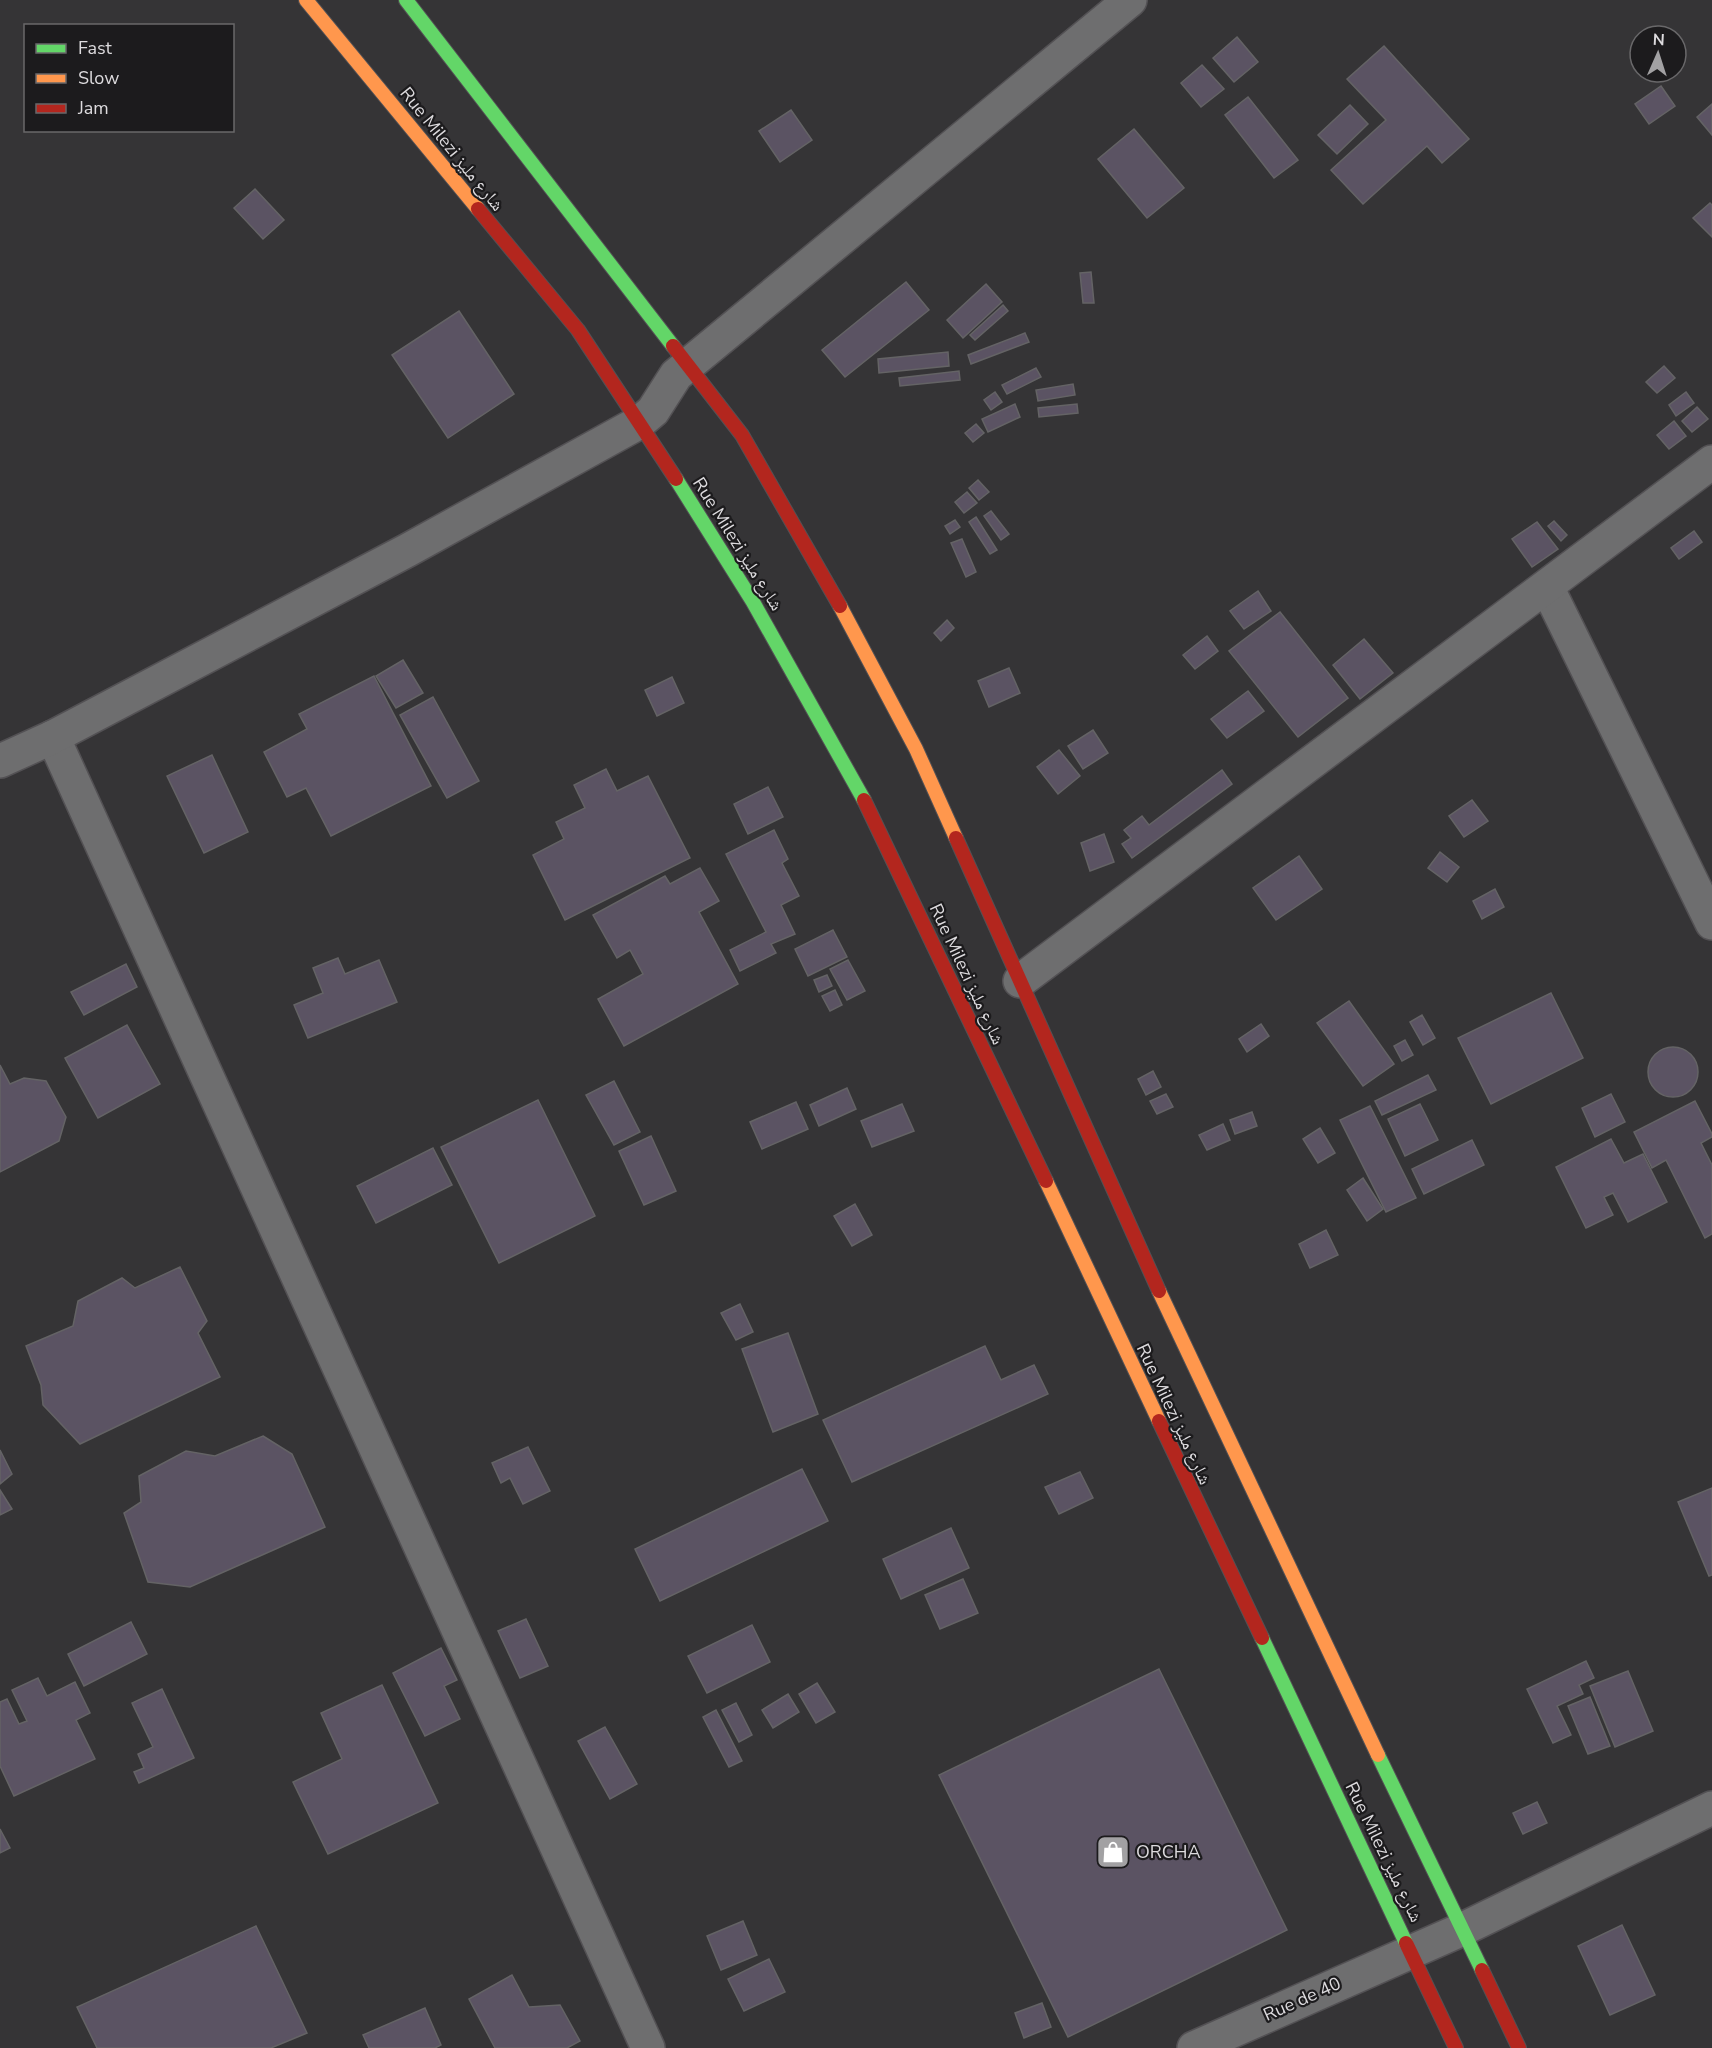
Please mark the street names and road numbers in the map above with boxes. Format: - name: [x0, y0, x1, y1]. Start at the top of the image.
- street label: Rue Milezi شارع مليز: [395, 82, 509, 216]
- street label: Rue Milezi شارع مليز: [687, 473, 789, 615]
- street label: Rue Milezi شارع مليز: [924, 900, 1010, 1048]
- street label: Rue Milezi شارع مليز: [1131, 1340, 1217, 1488]
- street label: Rue Milezi شارع مليز: [1340, 1778, 1428, 1926]
- street label: Rue de 40: [1259, 1971, 1345, 2027]

